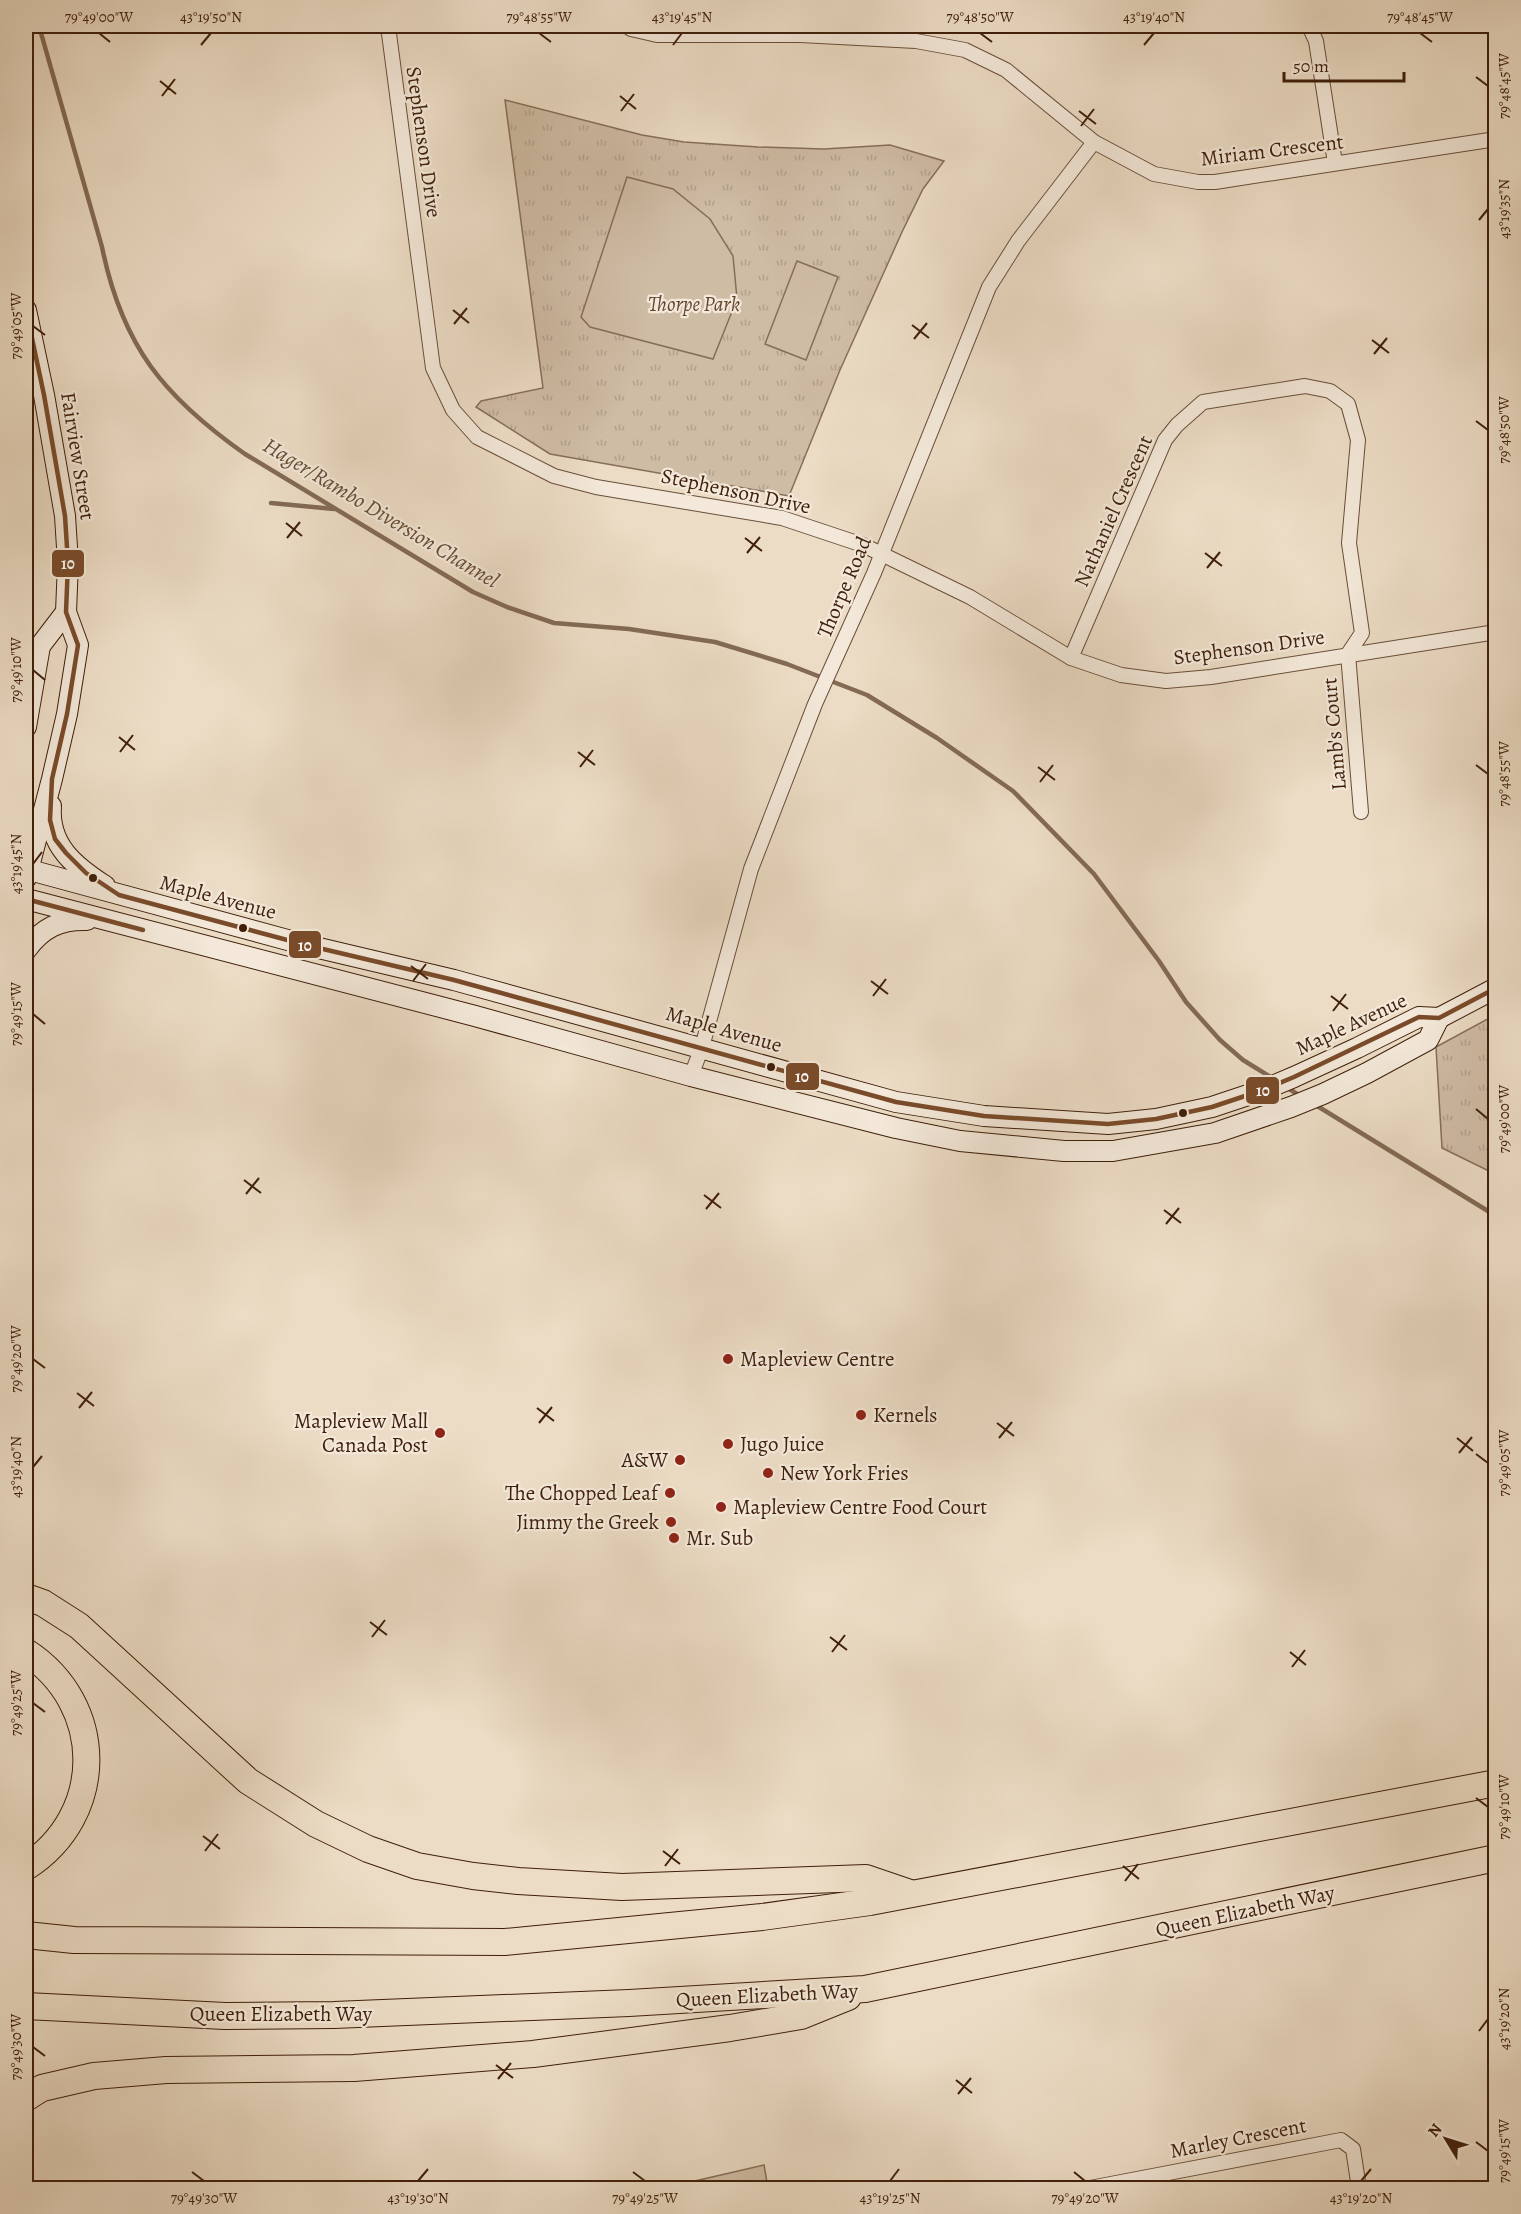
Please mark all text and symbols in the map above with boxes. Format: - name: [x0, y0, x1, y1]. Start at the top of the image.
- text: 79°49'00"W: [65, 7, 133, 27]
- text: 43°19'50"N: [180, 7, 242, 27]
- text: 79°48'55"W: [506, 7, 572, 27]
- text: 43°19'45"N: [652, 7, 713, 27]
- text: 79°48'50"W: [946, 7, 1014, 27]
- text: 43°19'40"N: [1123, 7, 1185, 27]
- text: 79°48'45"W: [1387, 7, 1453, 27]
- scale bar: [1284, 45, 1404, 83]
- text: 79°48'45"W: [1494, 53, 1514, 119]
- text: 50 m: [1293, 54, 1329, 78]
- street label: Stephenson Drive: [400, 65, 448, 219]
- street label: Miriam Crescent: [1199, 127, 1345, 173]
- text: 43°19'35"N: [1494, 179, 1514, 239]
- park label: Thorpe Park: [648, 290, 740, 318]
- text: 79°49'05"W: [6, 293, 26, 359]
- street label: Fairview Street: [54, 390, 102, 522]
- text: 79°48'50"W: [1494, 396, 1514, 464]
- water label: Hager/Rambo Diversion Channel: [257, 431, 505, 596]
- street label: Nathaniel Crescent: [1067, 431, 1159, 591]
- street label: Stephenson Drive: [659, 461, 813, 521]
- street label: Thorpe Road: [810, 531, 878, 642]
- line badge: 10: [51, 549, 85, 578]
- text: 10: [61, 553, 75, 575]
- street label: Stephenson Drive: [1172, 623, 1326, 671]
- text: 79°49'10"W: [6, 637, 26, 703]
- street label: Lamb's Court: [1315, 676, 1353, 792]
- text: 79°48'55"W: [1494, 741, 1514, 807]
- text: 43°19'45"N: [6, 833, 26, 894]
- street label: Maple Avenue: [157, 868, 279, 926]
- unlabelled marker: [87, 872, 99, 884]
- unlabelled marker: [237, 922, 249, 934]
- line badge: 10: [288, 930, 322, 959]
- text: 10: [298, 935, 312, 957]
- text: 79°49'15"W: [6, 982, 26, 1046]
- street label: Maple Avenue: [1291, 986, 1411, 1062]
- street label: Maple Avenue: [663, 999, 785, 1059]
- unlabelled marker: [765, 1061, 777, 1073]
- line badge: 10: [785, 1062, 820, 1091]
- text: 10: [795, 1066, 809, 1088]
- line badge: 10: [1245, 1076, 1280, 1105]
- text: 10: [1256, 1080, 1270, 1102]
- text: 79°49'00"W: [1494, 1085, 1514, 1153]
- unlabelled marker: [1177, 1107, 1189, 1119]
- text: 79°49'20"W: [6, 1325, 26, 1393]
- place label: Mapleview Centre: [740, 1345, 894, 1373]
- marker: Mapleview Centre: [721, 1352, 735, 1366]
- place label: Kernels: [873, 1401, 938, 1429]
- place label: Mapleview Mall Canada Post: [294, 1407, 428, 1459]
- marker: Kernels: [854, 1408, 868, 1422]
- marker: Mapleview Mall Canada Post: [433, 1426, 447, 1440]
- place label: Jugo Juice: [740, 1430, 824, 1458]
- text: 79°49'05"W: [1494, 1430, 1514, 1496]
- text: 43°19'40"N: [6, 1436, 26, 1498]
- marker: Jugo Juice: [721, 1437, 735, 1451]
- place label: A&W: [620, 1446, 668, 1474]
- marker: A&W: [673, 1453, 687, 1467]
- place label: New York Fries: [780, 1459, 909, 1487]
- marker: New York Fries: [761, 1466, 775, 1480]
- place label: The Chopped Leaf: [505, 1479, 661, 1507]
- marker: The Chopped Leaf: [663, 1486, 677, 1500]
- place label: Mapleview Centre Food Court: [733, 1493, 987, 1521]
- marker: Mapleview Centre Food Court: [714, 1500, 728, 1514]
- place label: Jimmy the Greek: [516, 1508, 660, 1536]
- marker: Jimmy the Greek: [664, 1515, 678, 1529]
- place label: Mr. Sub: [686, 1524, 753, 1552]
- marker: Mr. Sub: [667, 1531, 681, 1545]
- text: 79°49'25"W: [6, 1670, 26, 1736]
- text: 79°49'10"W: [1494, 1774, 1514, 1840]
- street label: Queen Elizabeth Way: [1153, 1878, 1338, 1944]
- street label: Queen Elizabeth Way: [675, 1976, 859, 2014]
- text: 43°19'20"N: [1494, 1988, 1514, 2050]
- street label: Queen Elizabeth Way: [190, 2000, 373, 2028]
- text: 79°49'30"W: [6, 2014, 26, 2080]
- north arrow: [1416, 2109, 1476, 2169]
- street label: Marley Crescent: [1167, 2111, 1309, 2165]
- text: N: [1423, 2119, 1447, 2142]
- text: 79°49'15"W: [1494, 2119, 1514, 2183]
- text: 79°49'30"W: [171, 2188, 237, 2208]
- text: 43°19'30"N: [387, 2188, 449, 2208]
- text: 79°49'25"W: [612, 2188, 678, 2208]
- text: 43°19'25"N: [860, 2188, 921, 2208]
- text: 79°49'20"W: [1051, 2188, 1119, 2208]
- text: 43°19'20"N: [1330, 2188, 1392, 2208]

